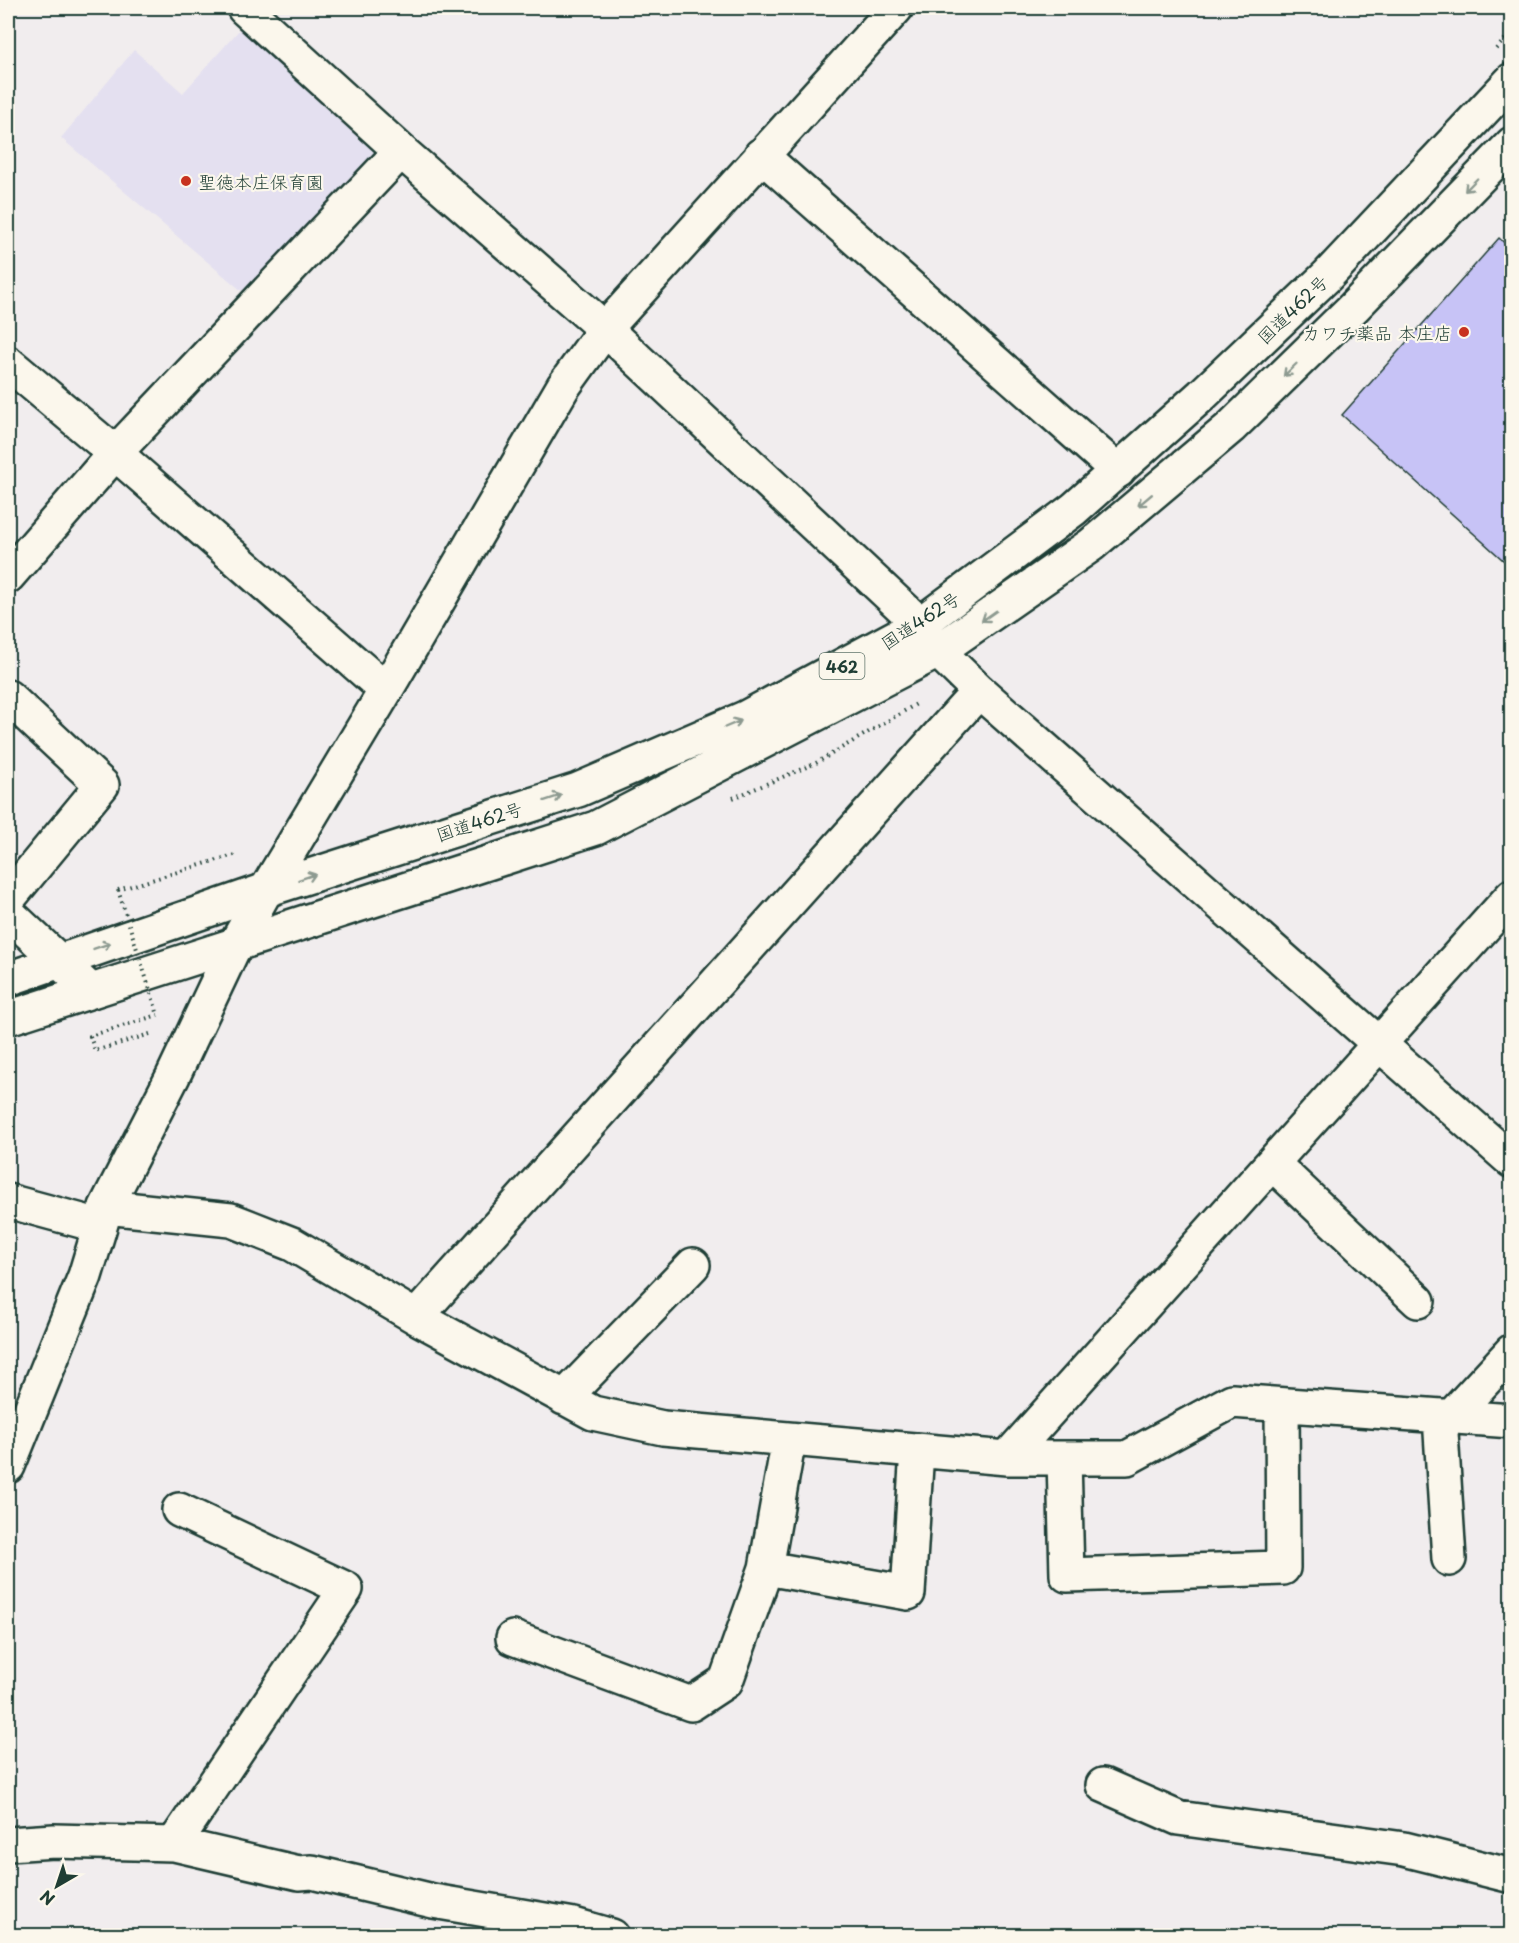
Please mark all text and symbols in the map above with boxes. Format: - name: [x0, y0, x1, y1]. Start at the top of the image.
- place label: 聖徳本庄保育園: [198, 168, 324, 195]
- marker: 聖徳本庄保育園: [179, 174, 193, 188]
- one-way arrow: [1463, 178, 1478, 193]
- street label: 国道462号: [1250, 268, 1334, 350]
- place label: カワチ薬品 本庄店: [1302, 319, 1452, 346]
- marker: カワチ薬品 本庄店: [1457, 325, 1471, 339]
- one-way arrow: [1282, 362, 1297, 377]
- one-way arrow: [1137, 493, 1153, 506]
- street label: 国道462号: [875, 584, 965, 656]
- one-way arrow: [981, 610, 997, 622]
- road number: 462: [820, 653, 864, 679]
- one-way arrow: [723, 717, 741, 729]
- one-way arrow: [543, 792, 562, 803]
- street label: 国道462号: [432, 794, 526, 848]
- one-way arrow: [297, 871, 316, 882]
- one-way arrow: [93, 940, 111, 951]
- north arrow: [27, 1856, 87, 1916]
- text: N: [34, 1885, 59, 1912]

